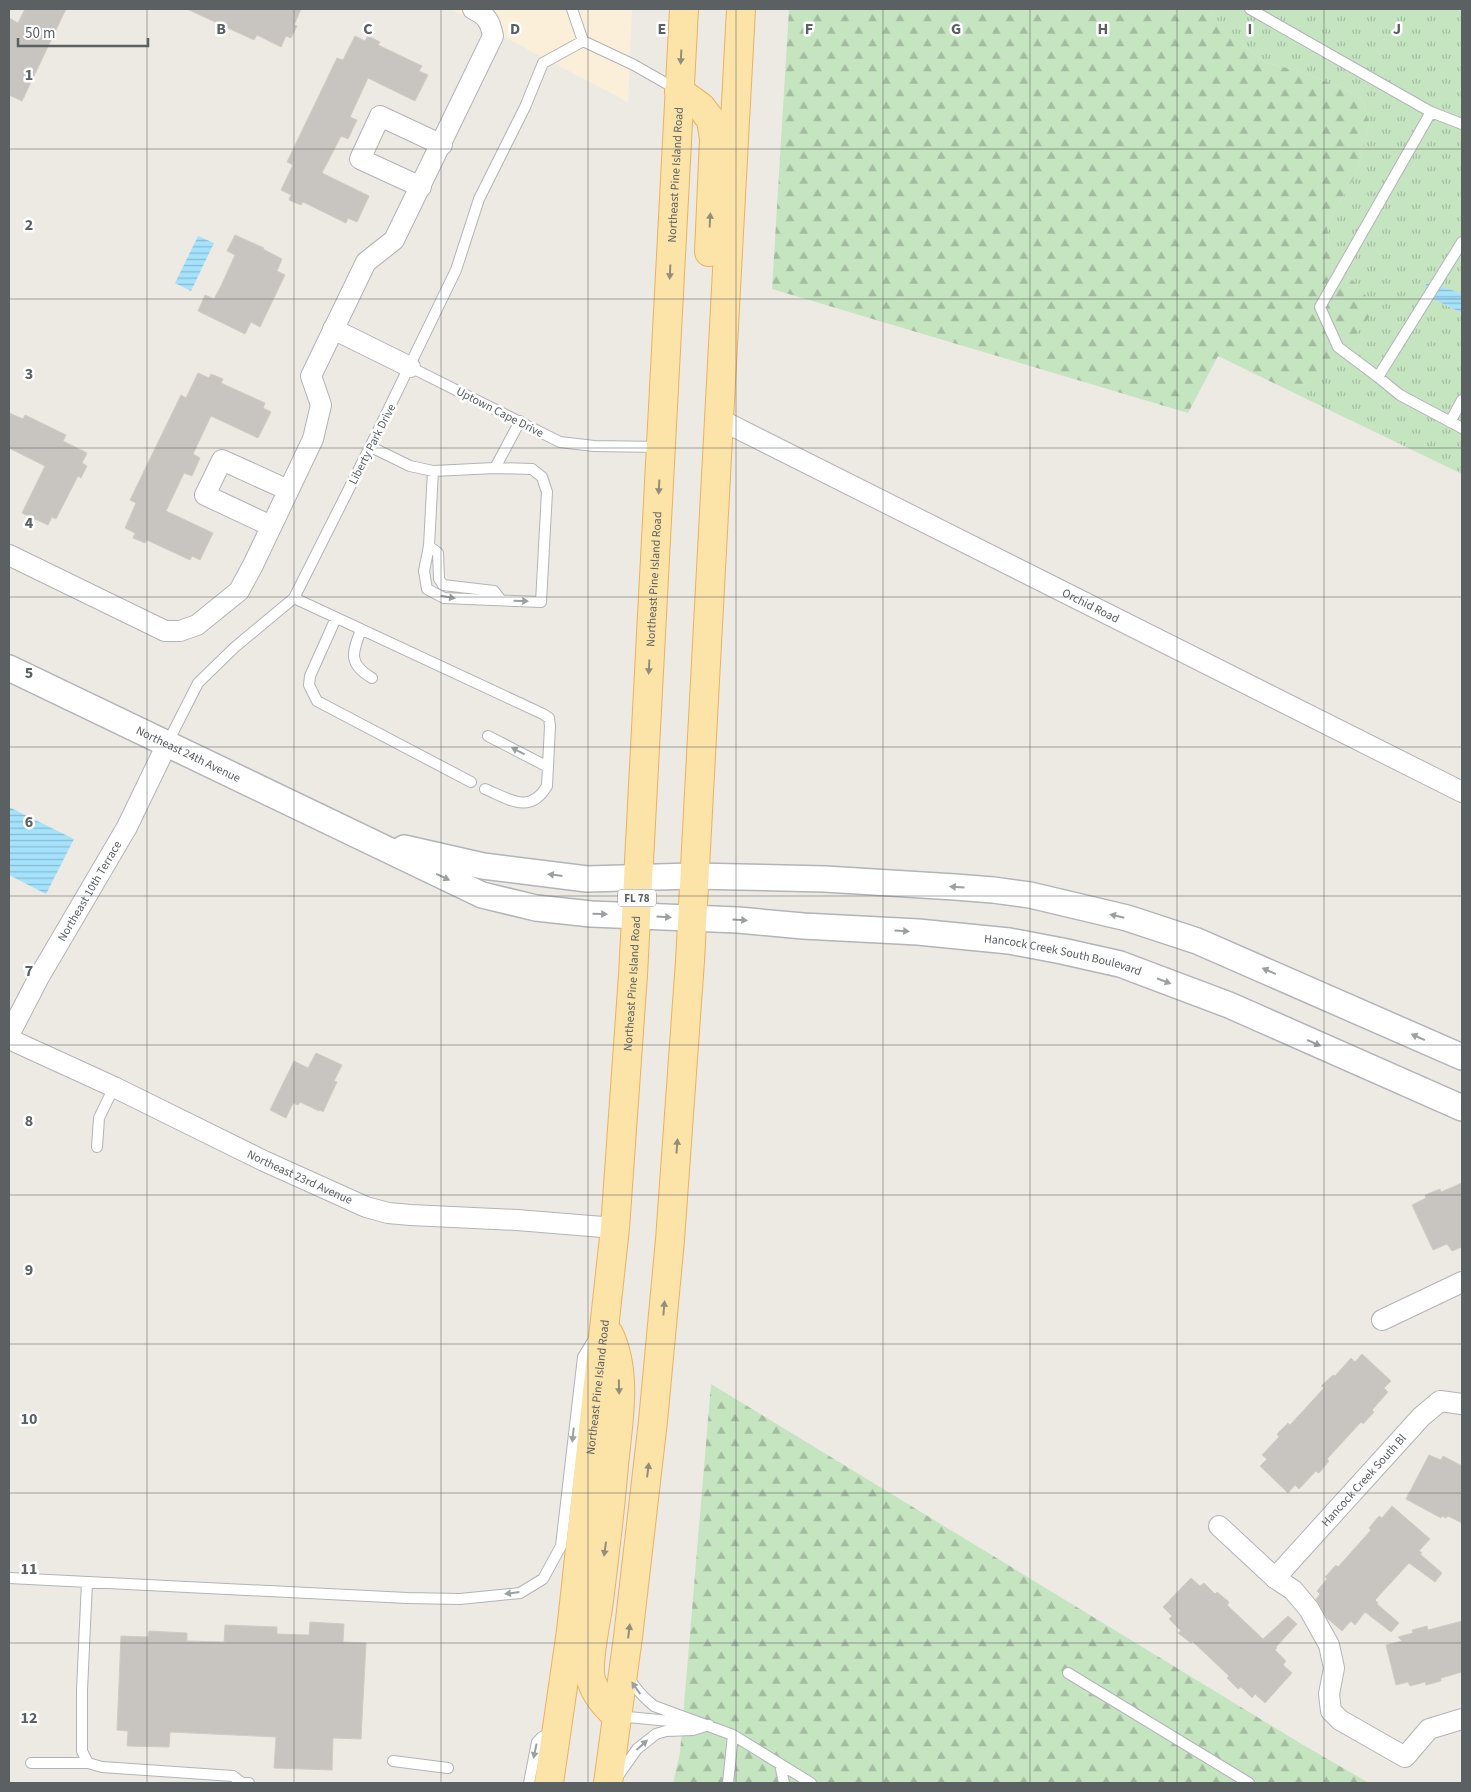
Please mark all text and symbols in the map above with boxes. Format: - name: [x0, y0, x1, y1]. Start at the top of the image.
- scale bar: [18, 15, 148, 47]
- text: B: [216, 18, 226, 40]
- text: C: [363, 18, 373, 40]
- text: D: [510, 18, 520, 40]
- text: E: [658, 18, 666, 40]
- text: F: [805, 18, 813, 40]
- text: G: [951, 18, 961, 40]
- text: H: [1098, 18, 1108, 40]
- text: I: [1248, 18, 1252, 40]
- text: J: [1393, 18, 1401, 40]
- text: 50 m: [25, 23, 55, 44]
- one-way arrow: [677, 50, 685, 66]
- text: 1: [25, 64, 33, 86]
- street label: Northeast Pine Island Road: [664, 107, 688, 243]
- one-way arrow: [707, 212, 715, 228]
- text: 2: [25, 214, 33, 236]
- one-way arrow: [665, 264, 673, 280]
- text: 3: [25, 363, 33, 385]
- street label: Uptown Cape Drive: [453, 383, 546, 442]
- street label: Liberty Park Drive: [345, 401, 400, 487]
- one-way arrow: [654, 479, 662, 495]
- street label: Northeast Pine Island Road: [642, 511, 666, 647]
- text: 4: [25, 512, 34, 534]
- street label: Orchid Road: [1059, 585, 1122, 628]
- one-way arrow: [440, 594, 456, 602]
- one-way arrow: [513, 598, 529, 606]
- one-way arrow: [645, 659, 653, 675]
- text: 5: [25, 662, 33, 684]
- street label: Northeast 24th Avenue: [133, 722, 243, 787]
- one-way arrow: [510, 747, 525, 755]
- text: 6: [25, 811, 33, 833]
- street label: Northeast 10th Terrace: [54, 838, 126, 945]
- one-way arrow: [546, 871, 562, 879]
- one-way arrow: [436, 873, 450, 881]
- one-way arrow: [949, 882, 965, 890]
- road number: FL 78: [618, 890, 656, 906]
- one-way arrow: [592, 910, 608, 918]
- one-way arrow: [1109, 912, 1124, 920]
- one-way arrow: [656, 913, 672, 921]
- street label: Northeast Pine Island Road: [620, 915, 645, 1052]
- one-way arrow: [733, 916, 749, 924]
- one-way arrow: [895, 927, 911, 935]
- street label: Hancock Creek South Boulevard: [983, 931, 1144, 980]
- text: 7: [25, 960, 33, 982]
- one-way arrow: [1262, 967, 1276, 975]
- one-way arrow: [1157, 977, 1172, 985]
- one-way arrow: [1411, 1032, 1425, 1040]
- one-way arrow: [1307, 1039, 1321, 1047]
- text: 8: [25, 1110, 33, 1132]
- one-way arrow: [673, 1138, 681, 1154]
- street label: Northeast 23rd Avenue: [244, 1146, 355, 1209]
- text: 9: [25, 1259, 33, 1281]
- one-way arrow: [660, 1300, 668, 1316]
- street label: Northeast Pine Island Road: [582, 1319, 614, 1455]
- one-way arrow: [615, 1380, 623, 1396]
- text: 10: [21, 1408, 37, 1430]
- one-way arrow: [569, 1428, 577, 1444]
- street label: Hancock Creek South Bl: [1318, 1430, 1411, 1531]
- one-way arrow: [644, 1461, 652, 1477]
- one-way arrow: [601, 1542, 609, 1558]
- text: 11: [21, 1558, 37, 1580]
- one-way arrow: [504, 1589, 520, 1597]
- one-way arrow: [625, 1623, 633, 1639]
- one-way arrow: [631, 1681, 641, 1695]
- text: 12: [21, 1707, 37, 1729]
- one-way arrow: [636, 1739, 648, 1751]
- one-way arrow: [531, 1743, 539, 1758]

